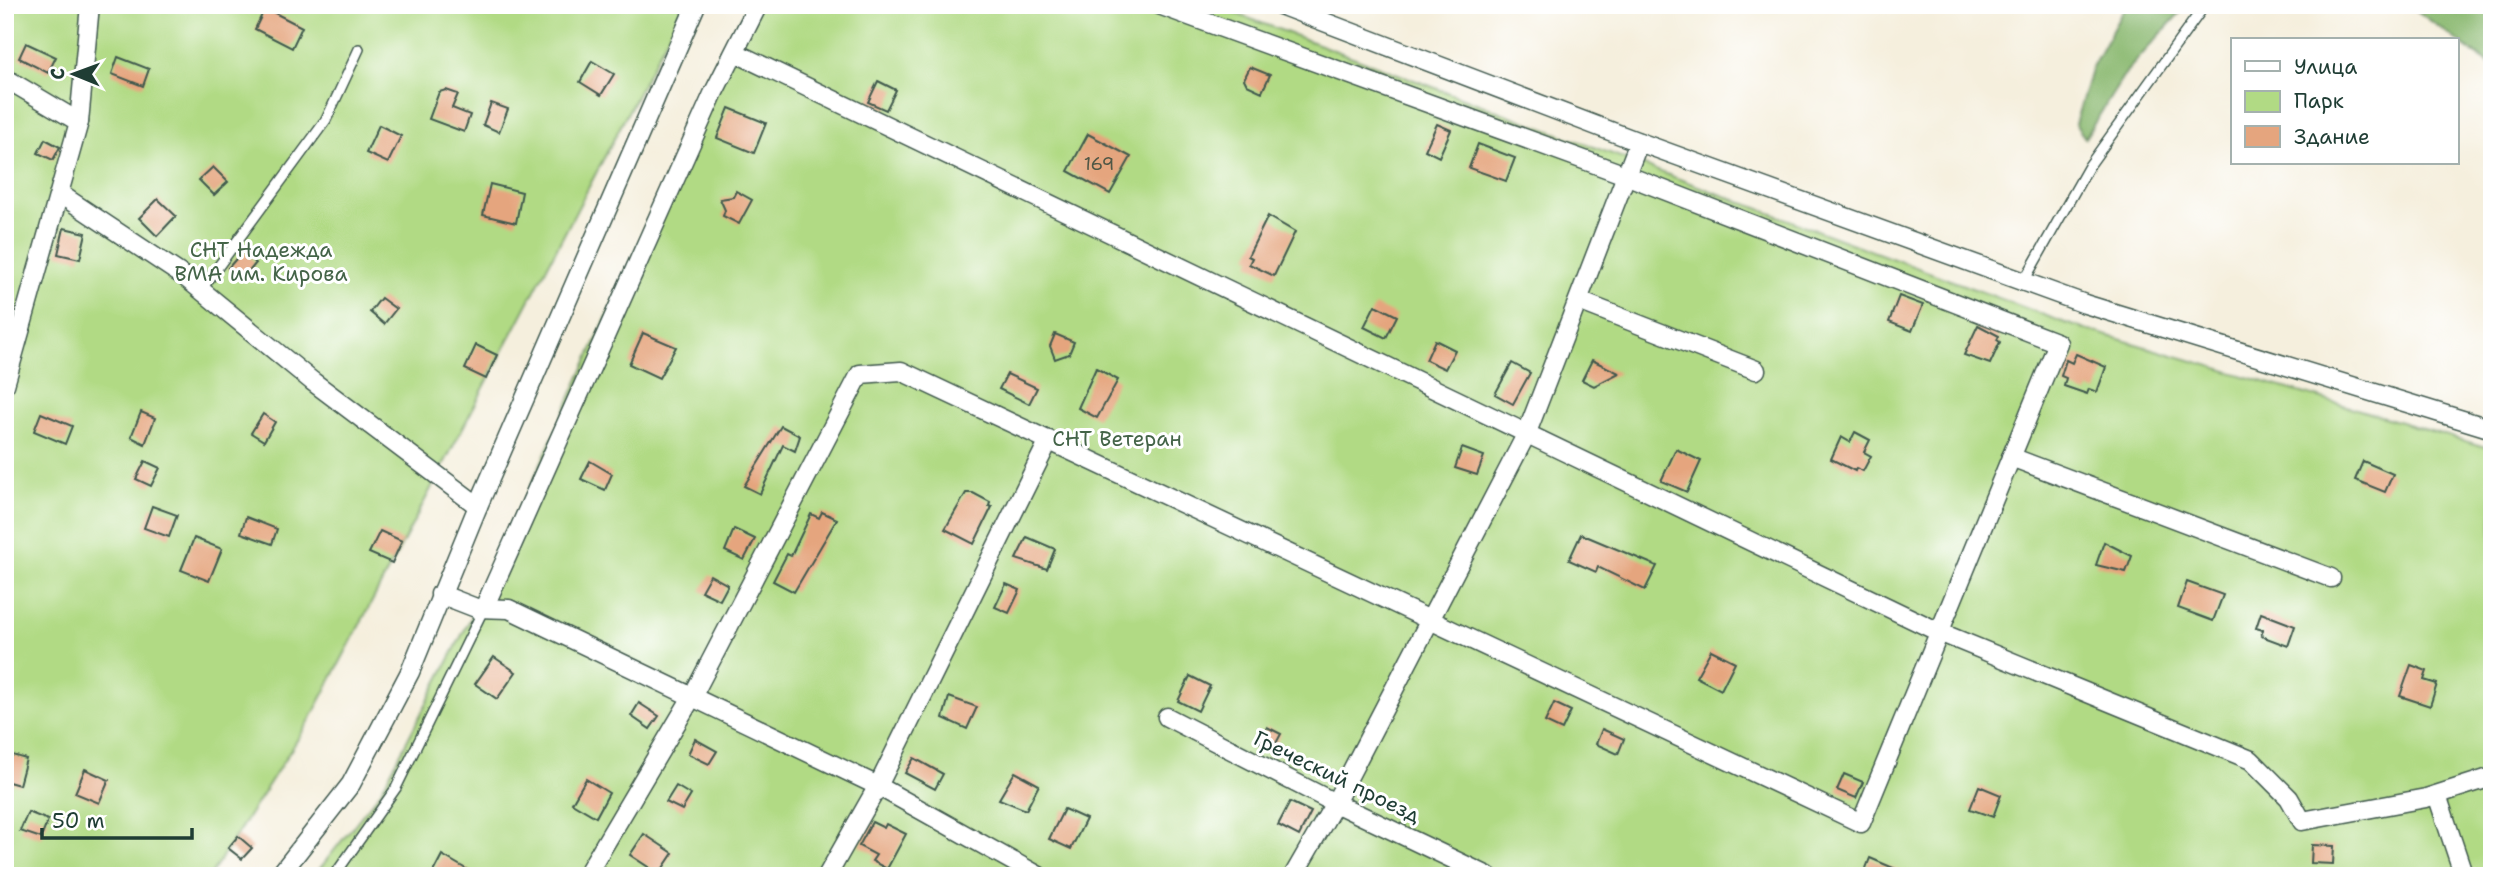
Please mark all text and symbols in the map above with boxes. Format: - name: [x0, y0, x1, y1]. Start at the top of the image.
- north arrow: [38, 38, 108, 108]
- legend: [2231, 38, 2458, 164]
- text: Улица: [2294, 53, 2357, 81]
- text: С: [45, 68, 70, 80]
- text: Парк: [2294, 87, 2344, 115]
- text: Здание: [2294, 123, 2370, 151]
- house number: 169: [1084, 152, 1114, 176]
- park label: СНТ Надежда ВМА им. Кирова: [174, 236, 348, 288]
- park label: СНТ Ветеран: [1052, 425, 1182, 453]
- street label: Греческий проезд: [1249, 724, 1425, 830]
- scale bar: [42, 797, 192, 841]
- text: 50 m: [52, 807, 105, 835]

